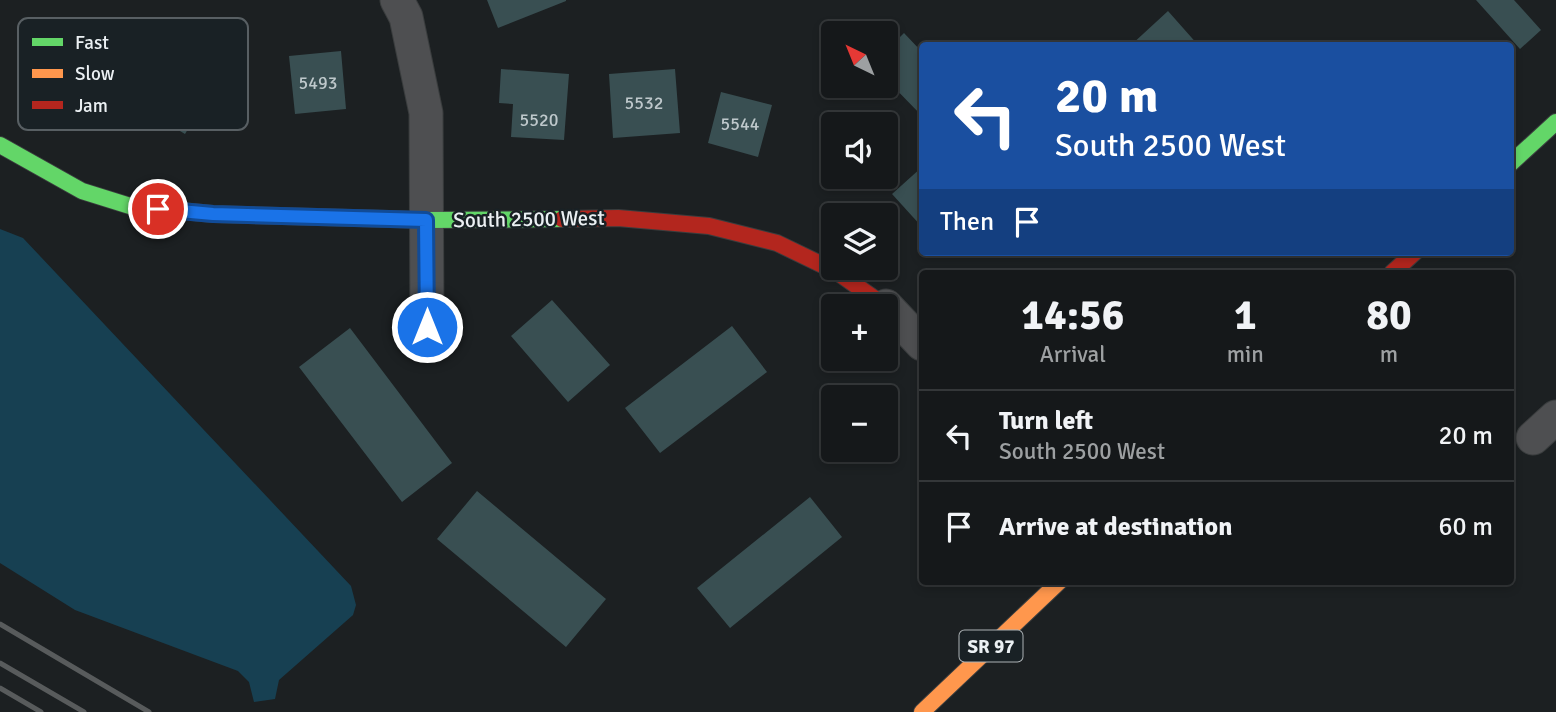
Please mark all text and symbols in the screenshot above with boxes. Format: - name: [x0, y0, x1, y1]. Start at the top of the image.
- legend: [18, 18, 248, 130]
- north arrow: [821, 21, 898, 98]
- map controls: [821, 21, 898, 462]
- text: Fast: [75, 31, 109, 55]
- text: Slow: [75, 62, 115, 86]
- text: 20 m: [1055, 66, 1158, 126]
- icon: left: [940, 70, 1031, 161]
- house number: 5493: [299, 72, 337, 94]
- house number: 5532: [625, 92, 663, 114]
- text: Jam: [75, 94, 108, 118]
- house number: 5520: [520, 109, 558, 131]
- button: sound: [821, 112, 898, 189]
- house number: 5544: [721, 113, 760, 135]
- text: South 2500 West: [1055, 126, 1286, 165]
- pin: [128, 179, 188, 239]
- icon: arrive: [139, 190, 177, 228]
- button: layers: [821, 203, 898, 280]
- icon: arrive: [1008, 203, 1046, 241]
- street label: South 2500 West: [453, 205, 605, 233]
- text: Then: [940, 206, 994, 238]
- position arrow: [390, 290, 464, 364]
- text: 14:56: [1021, 290, 1124, 341]
- text: 1: [1234, 290, 1257, 341]
- text: 80: [1366, 290, 1412, 341]
- button: +: [821, 294, 898, 371]
- text: Arrival: [1040, 340, 1106, 369]
- text: min: [1227, 340, 1264, 369]
- text: m: [1380, 340, 1398, 369]
- button: −: [821, 385, 898, 462]
- text: Turn left: [999, 405, 1093, 437]
- icon: left: [940, 417, 978, 455]
- text: 20 m: [1438, 420, 1493, 452]
- text: South 2500 West: [999, 437, 1165, 466]
- icon: arrive: [940, 508, 978, 546]
- text: Arrive at destination: [999, 511, 1232, 543]
- text: 60 m: [1438, 511, 1493, 543]
- road number: SR 97: [960, 631, 1023, 662]

